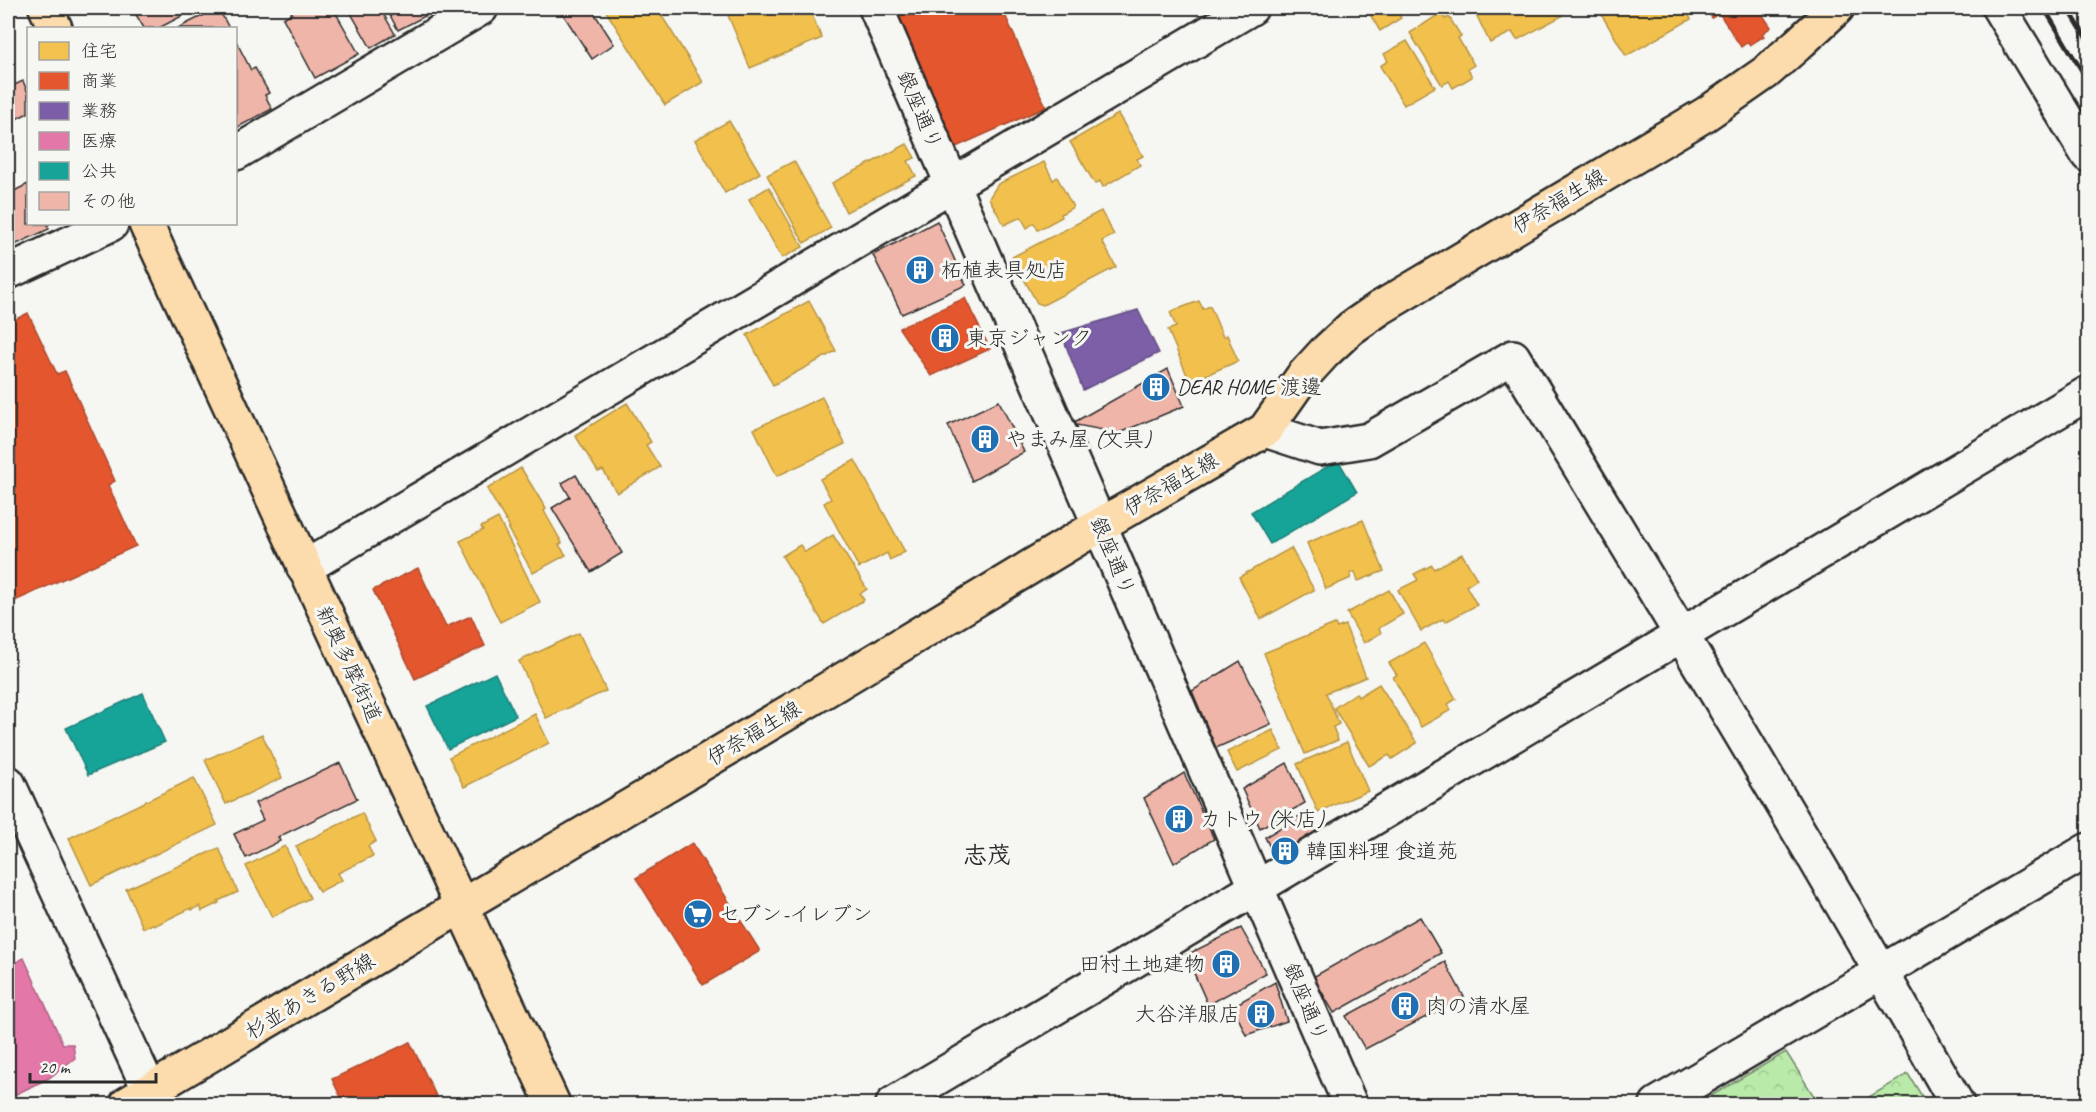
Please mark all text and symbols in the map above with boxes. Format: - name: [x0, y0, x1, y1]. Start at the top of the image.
- legend: [27, 27, 237, 225]
- text: 住宅: [81, 40, 117, 62]
- street label: 銀座通り: [892, 66, 948, 154]
- text: 商業: [81, 70, 117, 92]
- text: 業務: [81, 100, 117, 122]
- text: 医療: [81, 130, 117, 152]
- text: 公共: [81, 160, 117, 182]
- street label: 伊奈福生線: [1507, 163, 1611, 239]
- text: その他: [81, 190, 135, 212]
- building icon: 柘植表具処店: [904, 254, 936, 286]
- place label: 柘植表具処店: [941, 257, 1067, 283]
- building icon: 東京ジャンク: [929, 322, 961, 354]
- place label: 東京ジャンク: [966, 325, 1092, 351]
- building icon: DEAR HOME 渡邊: [1140, 371, 1172, 403]
- place label: DEAR HOME 渡邊: [1177, 374, 1322, 400]
- building icon: やまみ屋 (文具): [969, 423, 1001, 455]
- place label: やまみ屋 (文具): [1006, 426, 1152, 452]
- street label: 伊奈福生線: [1119, 446, 1223, 522]
- street label: 銀座通り: [1085, 512, 1141, 600]
- street label: 新奥多摩街道: [311, 601, 387, 727]
- street label: 伊奈福生線: [702, 695, 806, 771]
- building icon: カトウ (米店): [1163, 803, 1195, 835]
- place label: カトウ (米店): [1200, 806, 1325, 832]
- building icon: 韓国料理 食道苑: [1269, 835, 1301, 867]
- place label: 韓国料理 食道苑: [1306, 838, 1458, 864]
- district label: 志茂: [963, 840, 1011, 870]
- supermarket icon: セブン-イレブン: [682, 898, 714, 930]
- place label: セブン-イレブン: [719, 901, 873, 927]
- street label: 杉並あきる野線: [240, 947, 380, 1045]
- building icon: 田村土地建物: [1210, 948, 1242, 980]
- place label: 田村土地建物: [1079, 951, 1205, 977]
- street label: 銀座通り: [1278, 958, 1334, 1046]
- building icon: 肉の清水屋: [1389, 990, 1421, 1022]
- place label: 肉の清水屋: [1426, 993, 1531, 1019]
- building icon: 大谷洋服店: [1245, 998, 1277, 1030]
- place label: 大谷洋服店: [1135, 1001, 1240, 1027]
- scale bar: [30, 1046, 156, 1084]
- text: 20 m: [39, 1056, 72, 1078]

